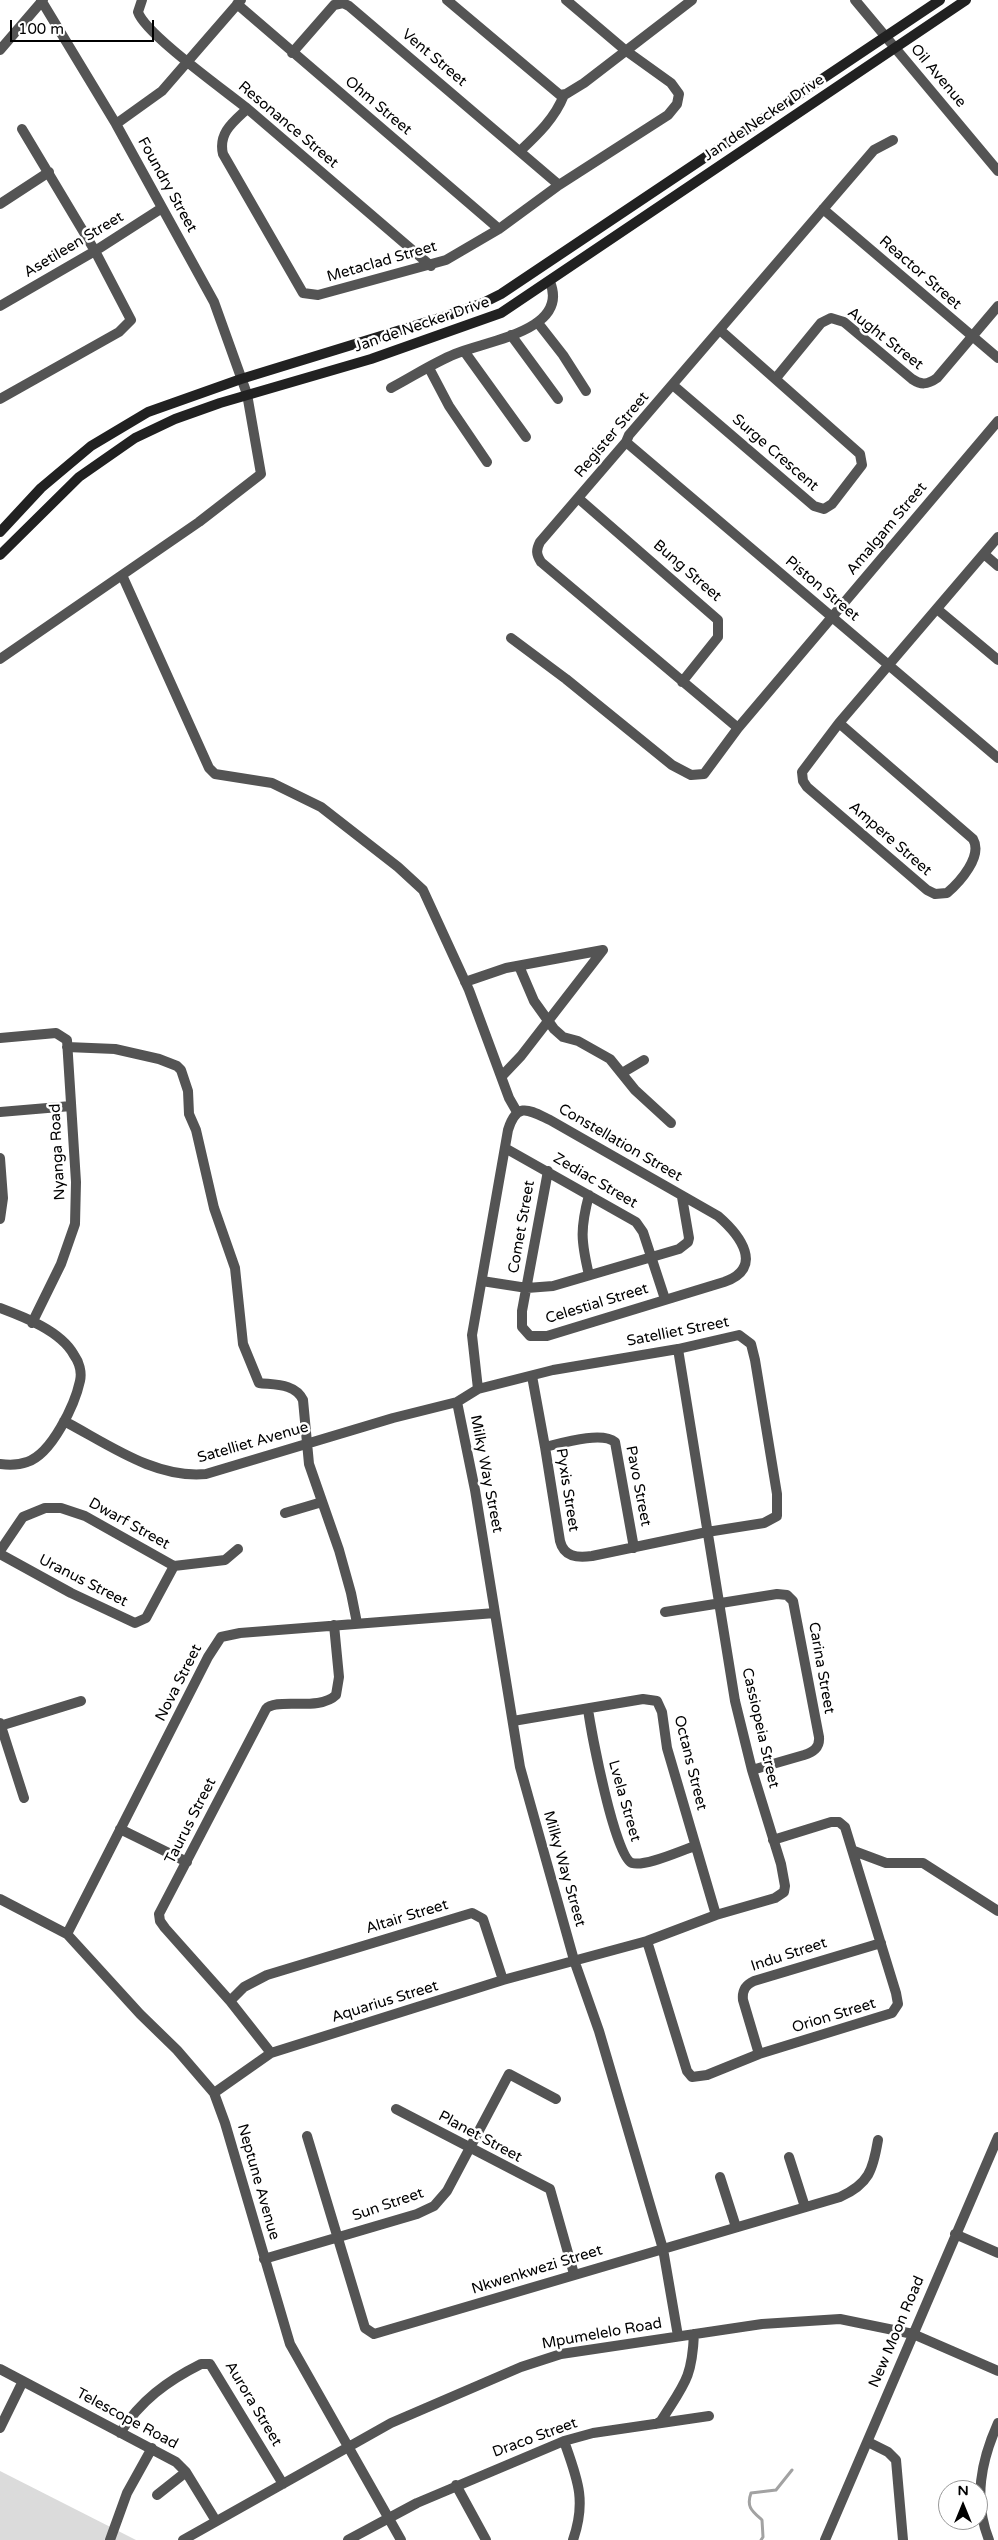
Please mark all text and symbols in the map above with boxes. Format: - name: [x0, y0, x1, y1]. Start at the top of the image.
- scale bar: [12, 10, 156, 42]
- text: 100 m: [18, 20, 64, 38]
- street label: Vent Street: [398, 26, 470, 90]
- street label: Oil Avenue: [906, 41, 970, 111]
- street label: Jan de Necker Drive: [700, 71, 828, 165]
- street label: Ohm Street: [341, 73, 415, 139]
- street label: Resonance Street: [234, 78, 342, 172]
- street label: Foundry Street: [133, 134, 201, 236]
- street label: Asetileen Street: [21, 208, 127, 282]
- street label: Reactor Street: [875, 232, 965, 314]
- street label: Metaclad Street: [325, 238, 439, 286]
- street label: Jan de Necker Drive: [352, 293, 492, 357]
- street label: Aught Street: [844, 304, 926, 374]
- street label: Register Street: [571, 389, 653, 481]
- street label: Surge Crescent: [728, 411, 822, 495]
- street label: Amalgam Street: [843, 479, 931, 579]
- street label: Bung Street: [649, 536, 725, 606]
- street label: Piston Street: [781, 553, 863, 625]
- street label: Ampere Street: [845, 798, 935, 880]
- street label: Constellation Street: [555, 1100, 685, 1186]
- street label: Nyanga Road: [46, 1103, 70, 1201]
- street label: Zediac Street: [550, 1150, 640, 1212]
- street label: Comet Street: [505, 1179, 539, 1275]
- street label: Celestial Street: [543, 1280, 651, 1328]
- street label: Satelliet Street: [625, 1313, 731, 1351]
- street label: Milky Way Street: [466, 1414, 506, 1534]
- street label: Satelliet Avenue: [195, 1419, 311, 1467]
- street label: Pavo Street: [621, 1444, 655, 1528]
- street label: Pyxis Street: [552, 1447, 582, 1533]
- street label: Dwarf Street: [85, 1494, 173, 1554]
- street label: Uranus Street: [35, 1551, 131, 1611]
- street label: Carina Street: [804, 1621, 838, 1715]
- street label: Nova Street: [152, 1642, 206, 1724]
- street label: Cassiopeia Street: [737, 1666, 783, 1790]
- street label: Octans Street: [670, 1714, 710, 1812]
- street label: Lvela Street: [604, 1758, 644, 1844]
- street label: Taurus Street: [162, 1775, 220, 1867]
- street label: Milky Way Street: [539, 1809, 589, 1929]
- street label: Altair Street: [364, 1896, 450, 1938]
- street label: Indu Street: [749, 1934, 829, 1976]
- street label: Aquarius Street: [329, 1977, 441, 2027]
- street label: Orion Street: [790, 1995, 878, 2037]
- street label: Planet Street: [435, 2107, 525, 2167]
- street label: Neptune Avenue: [233, 2122, 283, 2242]
- street label: Sun Street: [350, 2184, 426, 2226]
- street label: Nkwenkwezi Street: [469, 2242, 605, 2298]
- street label: New Moon Road: [865, 2274, 929, 2390]
- street label: Mpumelelo Road: [540, 2315, 664, 2353]
- street label: Aurora Street: [221, 2358, 285, 2450]
- street label: Telescope Road: [73, 2385, 181, 2453]
- street label: Draco Street: [490, 2414, 580, 2462]
- north arrow: [938, 2480, 988, 2530]
- text: N: [957, 2482, 969, 2499]

